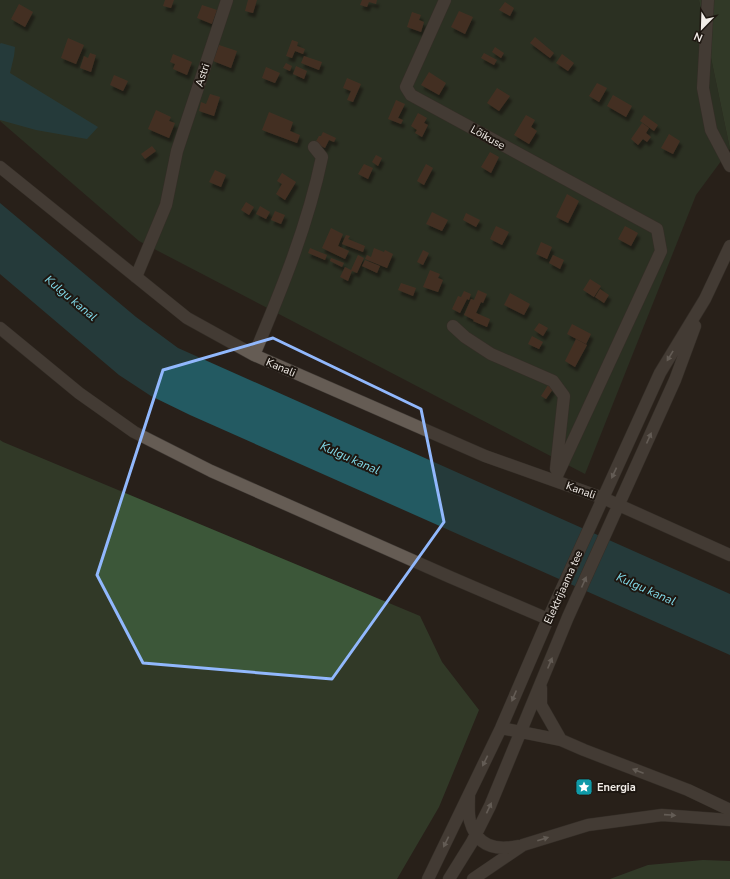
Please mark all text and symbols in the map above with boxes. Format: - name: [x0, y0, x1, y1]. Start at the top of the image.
- north arrow: [682, 8, 722, 48]
- text: N: [692, 28, 705, 45]
- street label: Astri: [192, 62, 213, 89]
- street label: Lõikuse: [468, 122, 508, 153]
- water label: Kulgu kanal: [42, 271, 101, 325]
- one-way arrow: [667, 350, 674, 362]
- street label: Kanali: [264, 355, 298, 380]
- one-way arrow: [646, 433, 652, 444]
- water label: Kulgu kanal: [318, 438, 383, 478]
- one-way arrow: [611, 467, 617, 479]
- street label: Kanali: [564, 478, 598, 503]
- street label: Elektrijaama tee: [541, 548, 586, 626]
- water label: Kulgu kanal: [614, 569, 679, 609]
- one-way arrow: [582, 575, 588, 587]
- one-way arrow: [547, 656, 553, 668]
- one-way arrow: [511, 691, 517, 703]
- one-way arrow: [482, 756, 488, 767]
- one-way arrow: [632, 768, 644, 774]
- place icon: Energia: [574, 777, 594, 797]
- place label: Energia: [597, 780, 636, 795]
- one-way arrow: [486, 803, 492, 814]
- one-way arrow: [664, 812, 676, 819]
- one-way arrow: [443, 836, 449, 848]
- one-way arrow: [537, 836, 549, 842]

